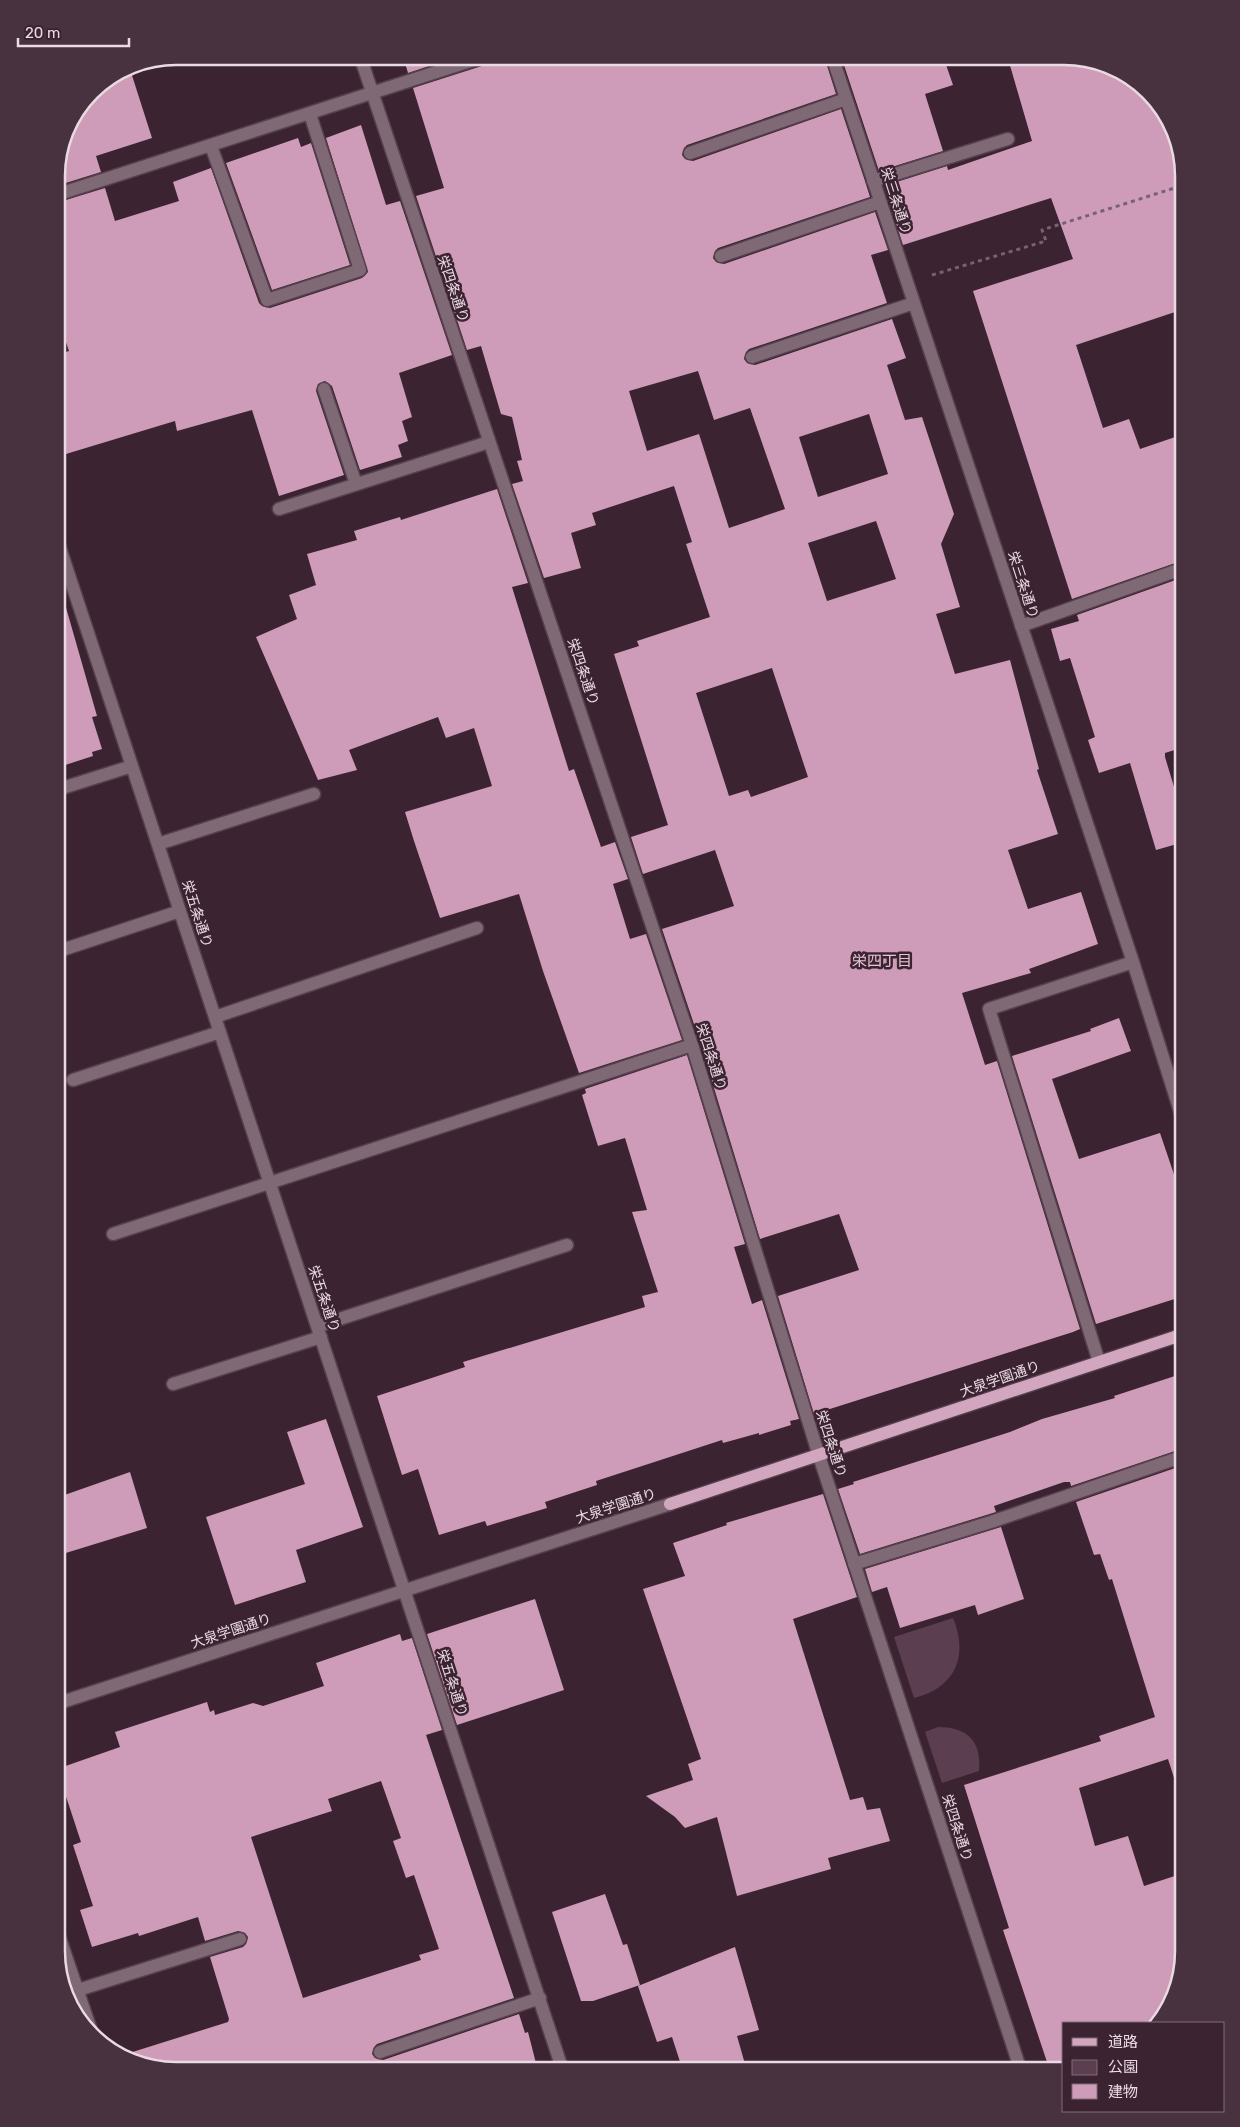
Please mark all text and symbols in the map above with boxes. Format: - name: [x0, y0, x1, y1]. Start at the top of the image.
- scale bar: [18, 15, 129, 47]
- text: 20 m: [25, 24, 60, 42]
- street label: 栄三条通り: [877, 165, 915, 237]
- street label: 栄四条通り: [434, 253, 472, 325]
- street label: 栄三条通り: [1004, 549, 1042, 621]
- street label: 栄四条通り: [564, 636, 602, 708]
- street label: 栄五条通り: [178, 878, 216, 950]
- district label: 栄四丁目: [852, 952, 912, 970]
- street label: 栄四条通り: [692, 1021, 730, 1093]
- street label: 栄五条通り: [305, 1263, 343, 1335]
- street label: 大泉学園通り: [958, 1357, 1042, 1401]
- street label: 栄四条通り: [812, 1408, 850, 1480]
- street label: 大泉学園通り: [573, 1485, 659, 1527]
- street label: 大泉学園通り: [188, 1610, 274, 1652]
- street label: 栄五条通り: [433, 1647, 471, 1719]
- street label: 栄四条通り: [938, 1792, 976, 1864]
- legend: [1062, 2022, 1225, 2112]
- text: 道路: [1108, 2033, 1138, 2051]
- text: 公園: [1108, 2058, 1138, 2076]
- text: 建物: [1108, 2083, 1138, 2101]

